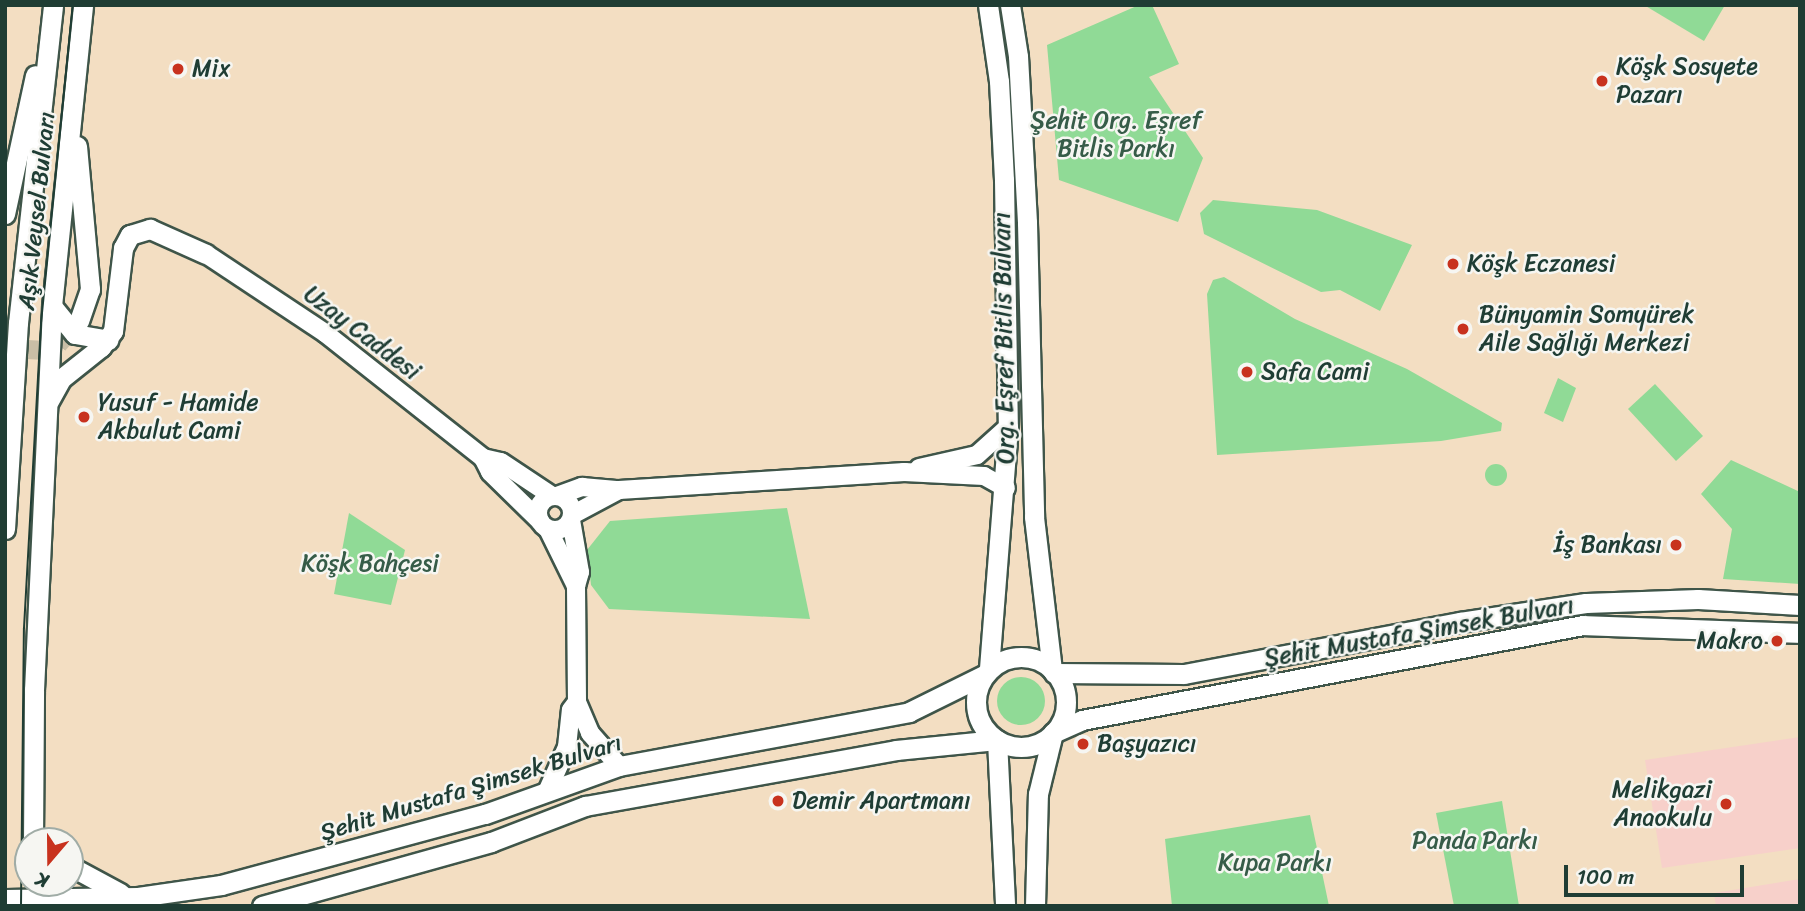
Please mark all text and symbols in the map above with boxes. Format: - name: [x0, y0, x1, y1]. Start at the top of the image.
- place label: Köşk Sosyete Pazarı: [1616, 53, 1757, 109]
- place label: Mix: [192, 55, 230, 83]
- marker: Mix: [170, 61, 186, 77]
- marker: Köşk Sosyete Pazarı: [1594, 73, 1610, 89]
- park label: Şehit Org. Eşref Bitlis Parkı: [1030, 107, 1202, 163]
- street label: Aşık Veysel Bulvarı: [12, 110, 62, 312]
- street label: Org. Eşref Bitlis Bulvarı: [987, 213, 1021, 463]
- place label: Köşk Eczanesi: [1467, 250, 1616, 278]
- marker: Köşk Eczanesi: [1445, 256, 1461, 272]
- street label: Uzay Caddesi: [298, 280, 426, 386]
- place label: Bünyamin Somyürek Aile Sağlığı Merkezi: [1479, 301, 1695, 357]
- marker: Bünyamin Somyürek Aile Sağlığı Merkezi: [1453, 319, 1473, 339]
- place label: Safa Cami: [1261, 358, 1369, 386]
- marker: Safa Cami: [1239, 364, 1255, 380]
- place label: Yusuf - Hamide Akbulut Cami: [98, 389, 258, 445]
- marker: Yusuf - Hamide Akbulut Cami: [76, 409, 92, 425]
- place label: İş Bankası: [1554, 531, 1662, 559]
- marker: İş Bankası: [1668, 537, 1684, 553]
- park label: Köşk Bahçesi: [301, 550, 439, 578]
- street label: Şehit Mustafa Şimsek Bulvarı: [1261, 590, 1577, 674]
- place label: Makro: [1697, 627, 1763, 655]
- marker: Makro: [1769, 633, 1785, 649]
- street label: Şehit Mustafa Şimsek Bulvarı: [316, 728, 626, 848]
- place label: Başyazıcı: [1097, 730, 1196, 758]
- marker: Başyazıcı: [1075, 736, 1091, 752]
- place label: Melikgazi Anaokulu: [1612, 776, 1712, 832]
- place label: Demir Apartmanı: [792, 787, 970, 815]
- marker: Demir Apartmanı: [770, 793, 786, 809]
- marker: Melikgazi Anaokulu: [1718, 796, 1734, 812]
- north arrow: [14, 827, 84, 897]
- park label: Panda Parkı: [1412, 827, 1538, 855]
- park label: Kupa Parkı: [1218, 849, 1332, 877]
- scale bar: [1567, 852, 1747, 896]
- text: 100 m: [1577, 858, 1634, 896]
- text: K: [31, 863, 53, 898]

